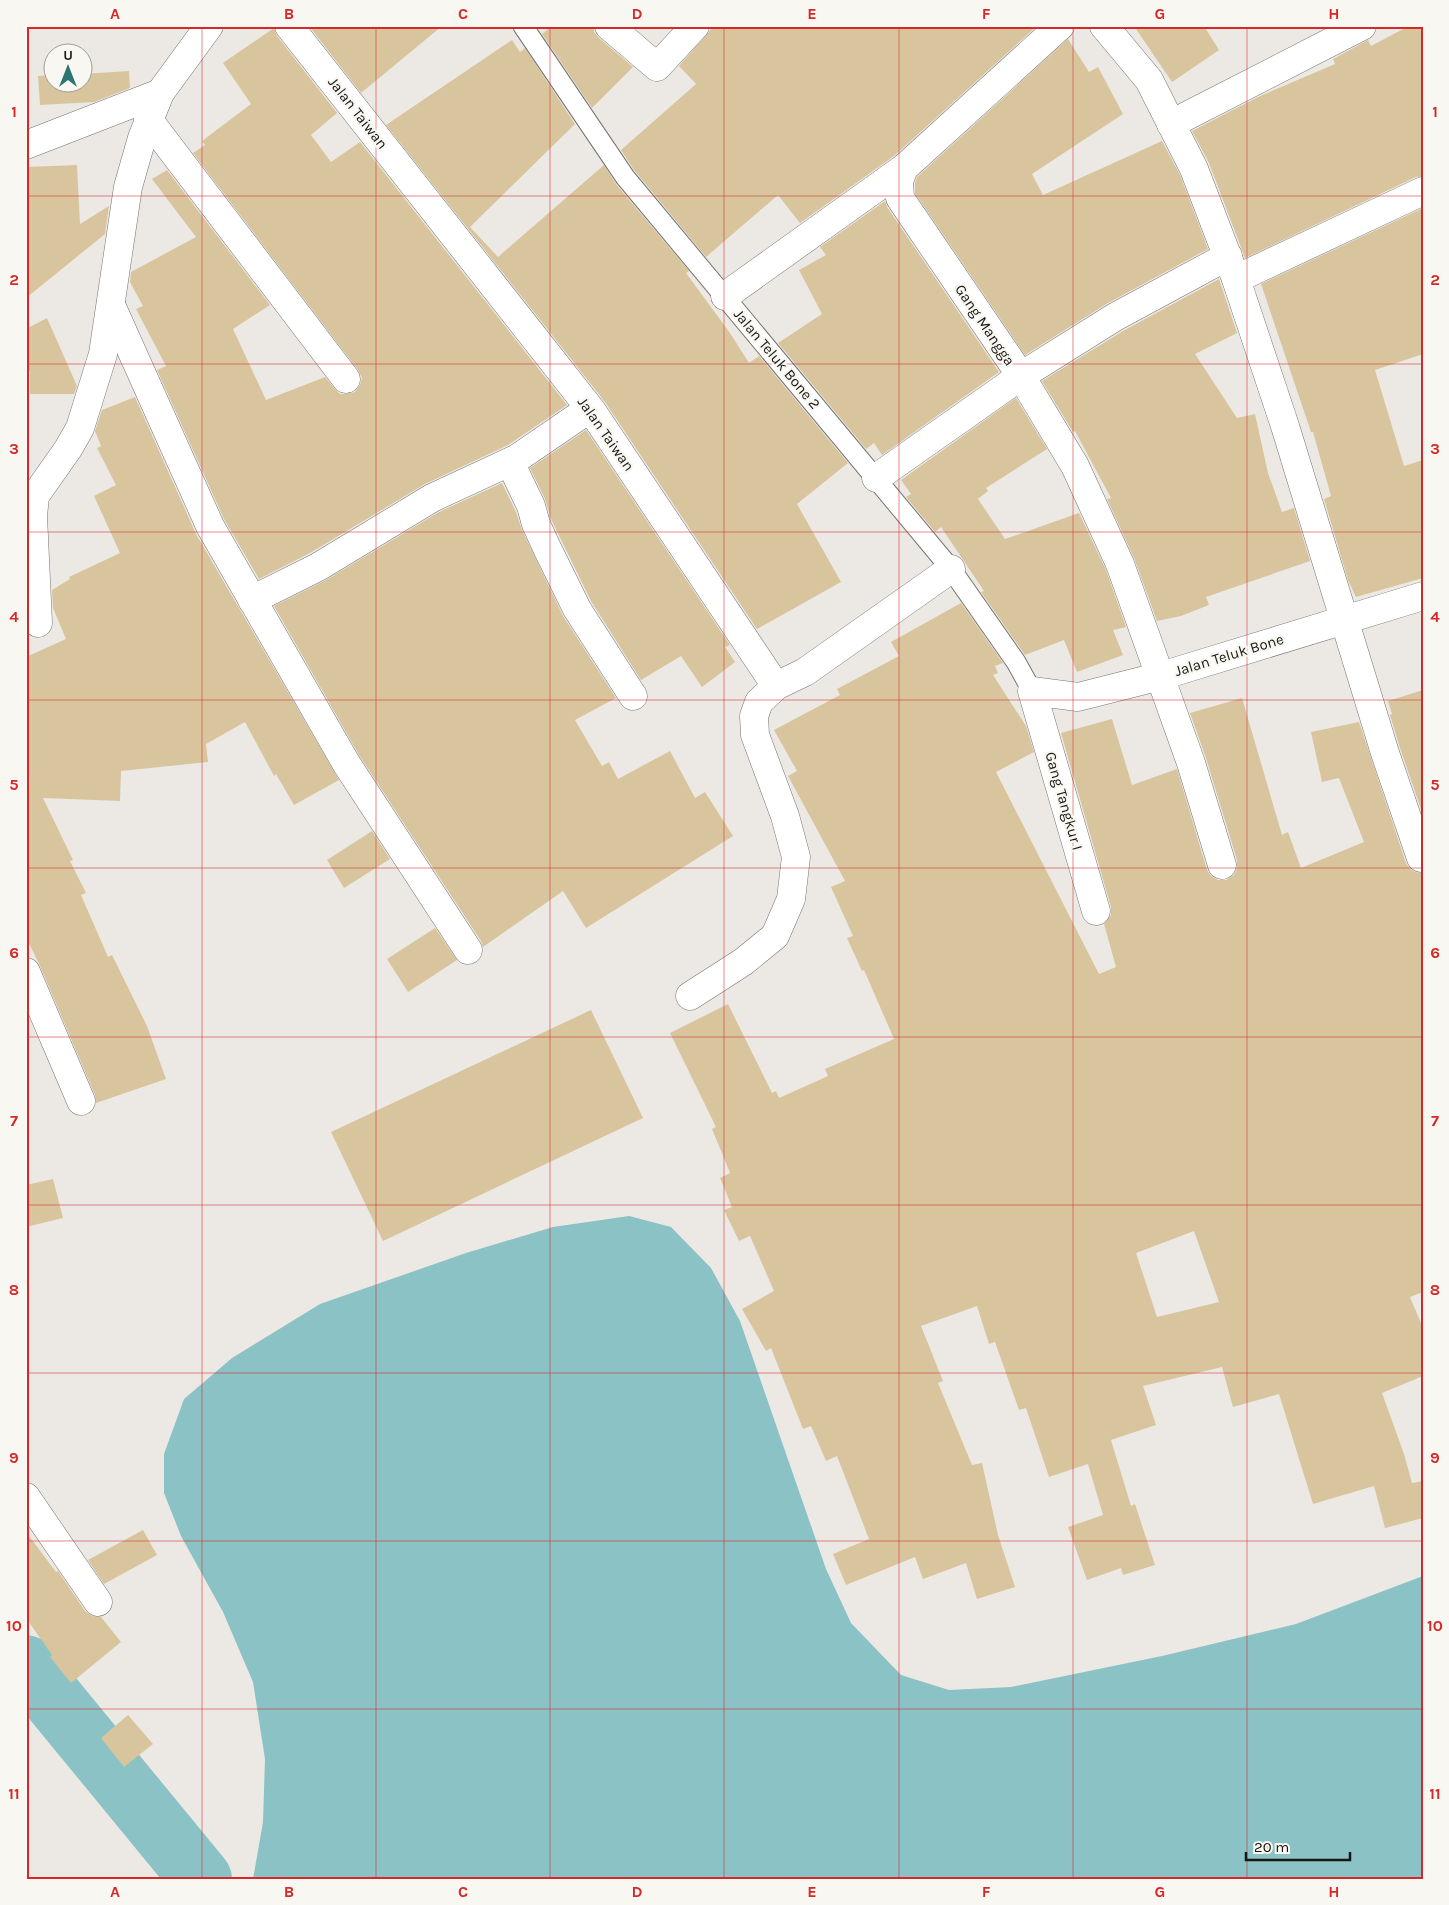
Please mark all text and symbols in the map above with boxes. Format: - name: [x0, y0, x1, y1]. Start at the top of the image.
- text: A: [110, 4, 120, 23]
- text: B: [284, 4, 294, 23]
- text: C: [458, 4, 468, 23]
- text: D: [632, 4, 643, 23]
- text: E: [807, 4, 817, 23]
- text: F: [982, 4, 991, 23]
- text: G: [1155, 4, 1165, 23]
- text: H: [1328, 4, 1340, 23]
- north arrow: [42, 42, 92, 92]
- text: U: [63, 47, 73, 64]
- street label: Jalan Taiwan: [324, 73, 392, 153]
- text: 1: [11, 102, 17, 121]
- text: 1: [1432, 102, 1438, 121]
- text: 2: [9, 270, 19, 289]
- text: 2: [1430, 270, 1440, 289]
- street label: Gang Mangga: [951, 281, 1019, 369]
- street label: Jalan Teluk Bone 2: [730, 305, 824, 413]
- street label: Jalan Taiwan: [574, 393, 638, 475]
- text: 3: [9, 439, 19, 458]
- text: 3: [1430, 439, 1440, 458]
- text: 4: [9, 607, 19, 626]
- text: 4: [1430, 607, 1440, 626]
- street label: Jalan Teluk Bone: [1172, 630, 1286, 680]
- street label: Gang Tangkur I: [1041, 750, 1087, 852]
- text: 5: [9, 775, 19, 794]
- text: 5: [1430, 775, 1440, 794]
- text: 6: [9, 943, 19, 962]
- text: 6: [1430, 943, 1440, 962]
- text: 7: [10, 1111, 18, 1130]
- text: 7: [1431, 1111, 1439, 1130]
- text: 8: [9, 1280, 19, 1299]
- text: 8: [1430, 1280, 1440, 1299]
- text: 9: [9, 1448, 19, 1467]
- text: 9: [1430, 1448, 1440, 1467]
- text: 10: [6, 1616, 22, 1635]
- text: 10: [1427, 1616, 1443, 1635]
- text: 11: [8, 1784, 20, 1803]
- text: 11: [1429, 1784, 1441, 1803]
- scale bar: [1246, 1830, 1350, 1862]
- text: 20 m: [1254, 1838, 1289, 1856]
- text: A: [110, 1882, 120, 1901]
- text: B: [284, 1882, 294, 1901]
- text: C: [458, 1882, 468, 1901]
- text: D: [632, 1882, 643, 1901]
- text: E: [807, 1882, 817, 1901]
- text: F: [982, 1882, 991, 1901]
- text: G: [1155, 1882, 1165, 1901]
- text: H: [1328, 1882, 1340, 1901]

